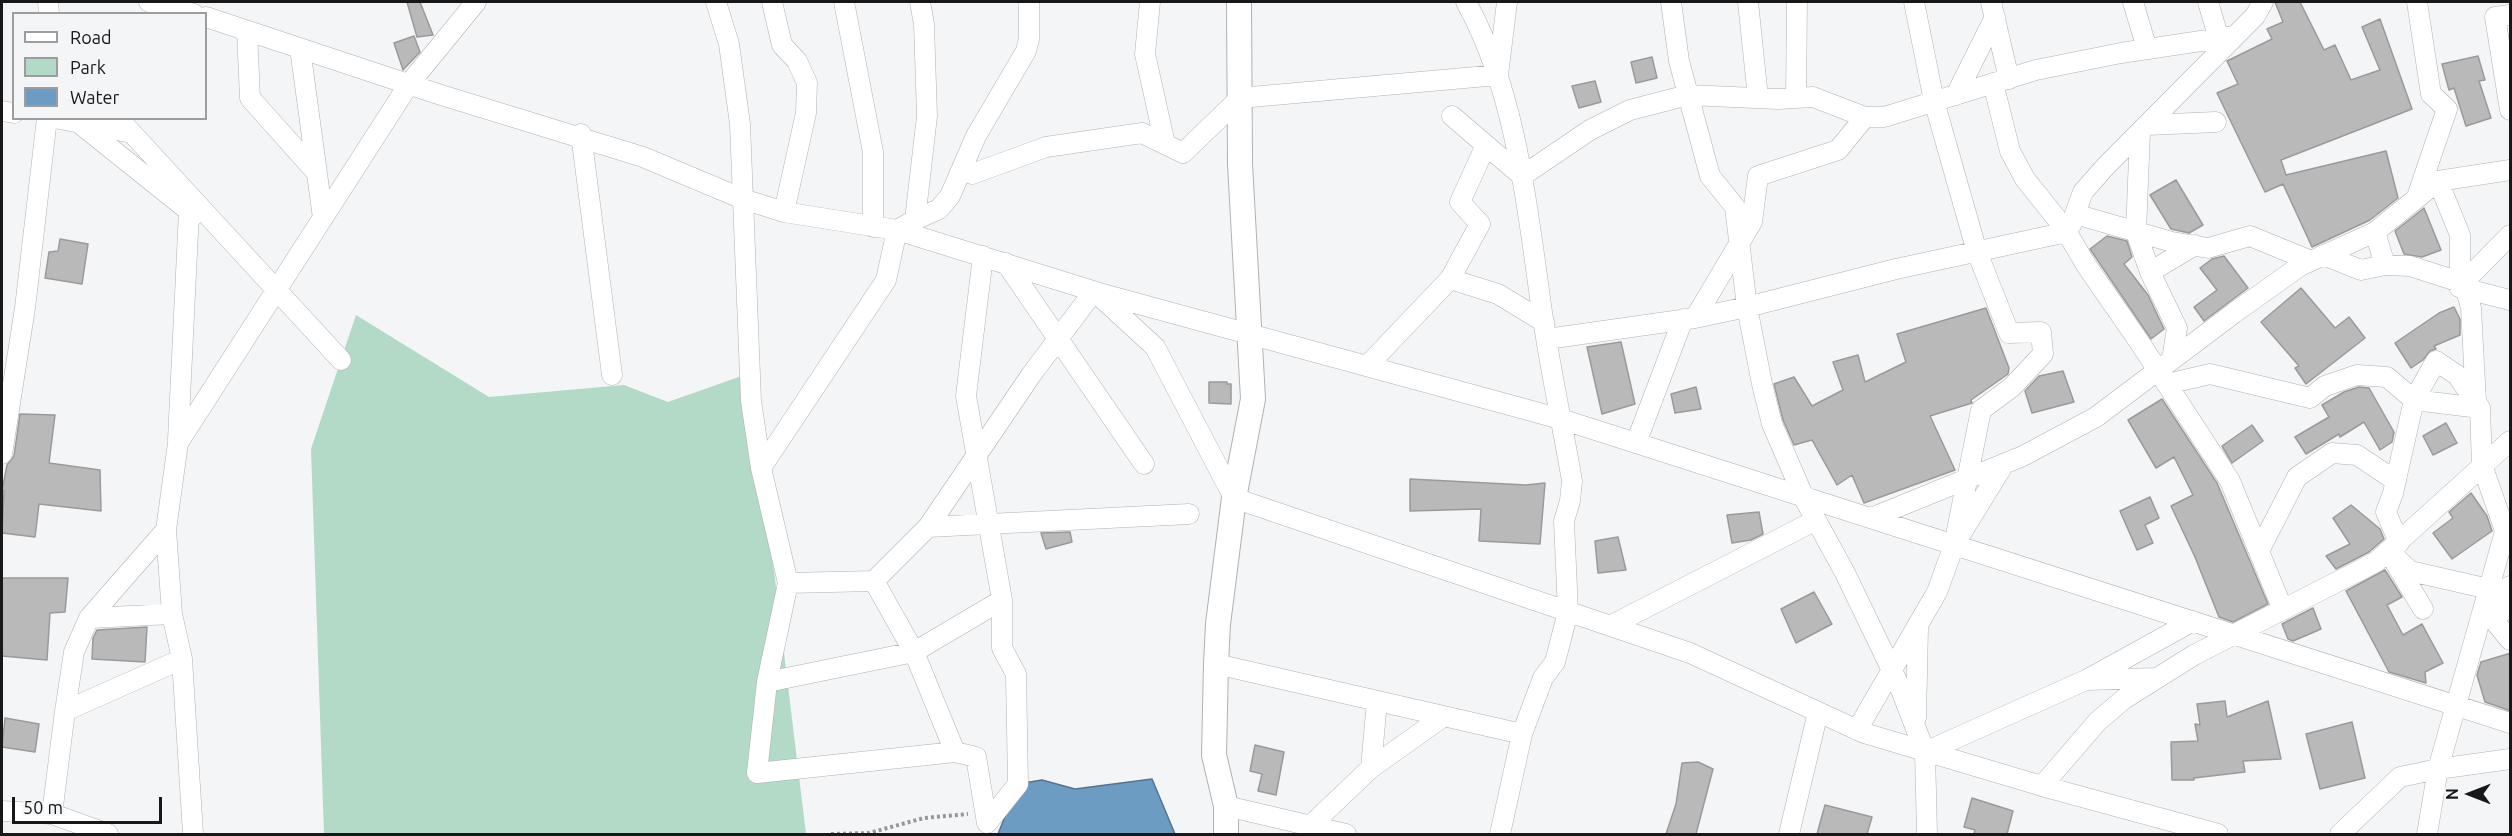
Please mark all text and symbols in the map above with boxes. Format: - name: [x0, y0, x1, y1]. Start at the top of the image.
- legend: [12, 12, 207, 120]
- text: Road: [70, 27, 112, 47]
- text: Park: [70, 57, 106, 77]
- text: Water: [70, 87, 119, 107]
- north arrow: [2440, 764, 2500, 824]
- scale bar: [15, 785, 165, 823]
- text: N: [2443, 788, 2461, 800]
- text: 50 m: [23, 797, 63, 817]

